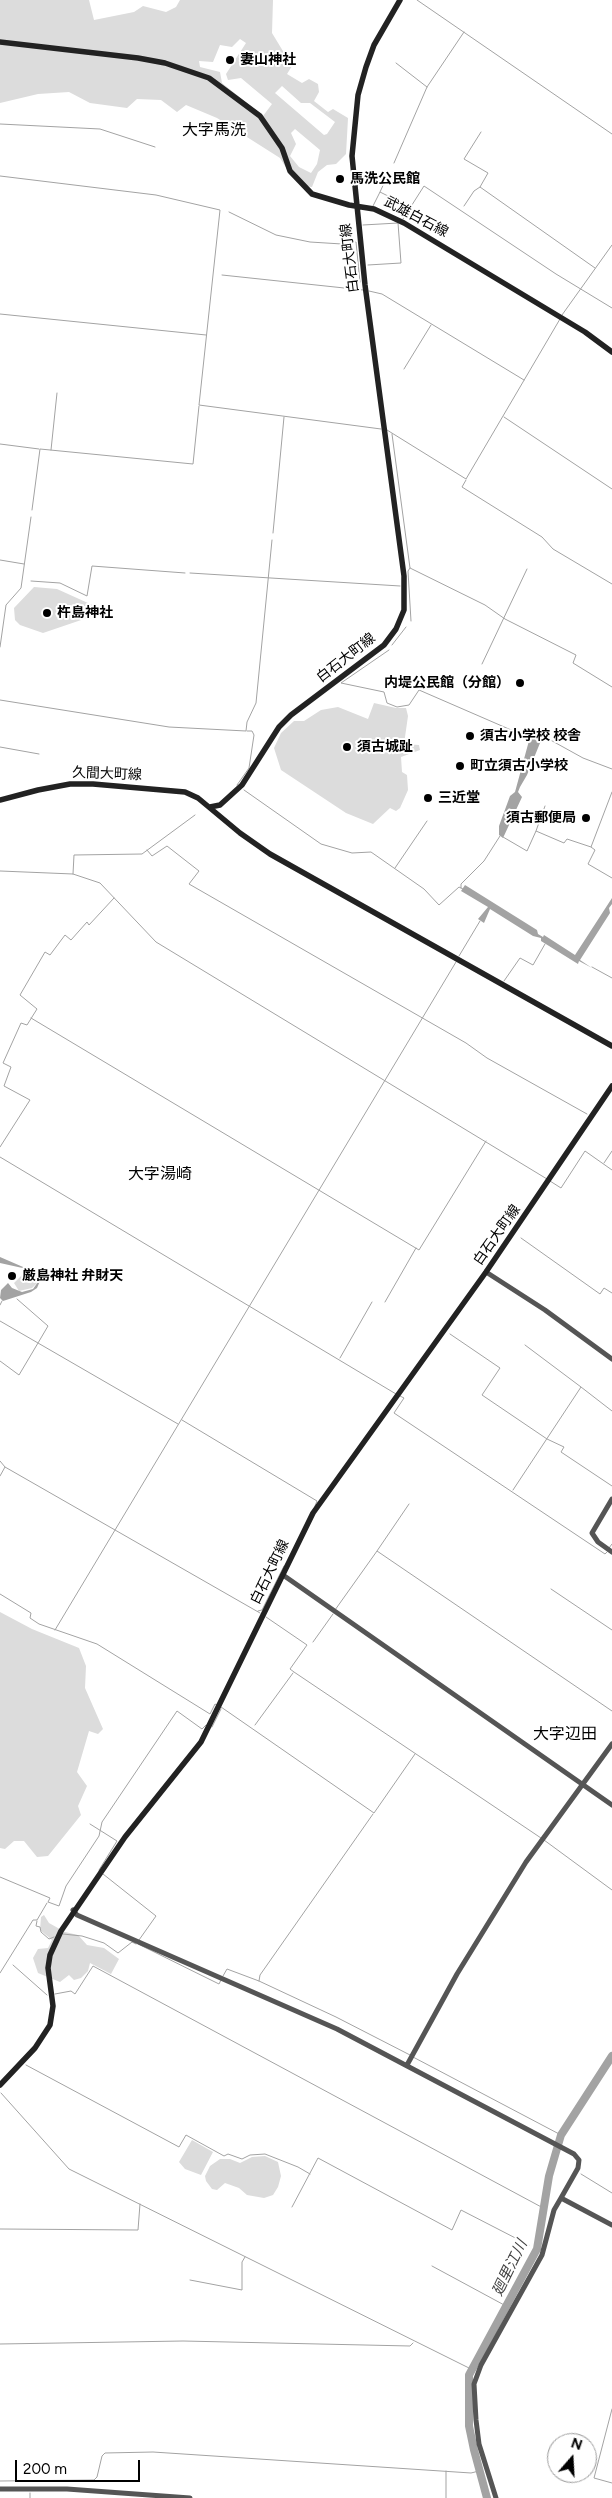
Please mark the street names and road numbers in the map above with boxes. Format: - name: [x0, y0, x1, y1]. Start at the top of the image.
- street label: 武雄白石線: [381, 193, 451, 241]
- street label: 白石大町線: [337, 222, 363, 294]
- street label: 白石大町線: [313, 630, 379, 686]
- street label: 久間大町線: [72, 764, 142, 784]
- street label: 白石大町線: [470, 1202, 524, 1268]
- street label: 白石大町線: [247, 1537, 293, 1607]

